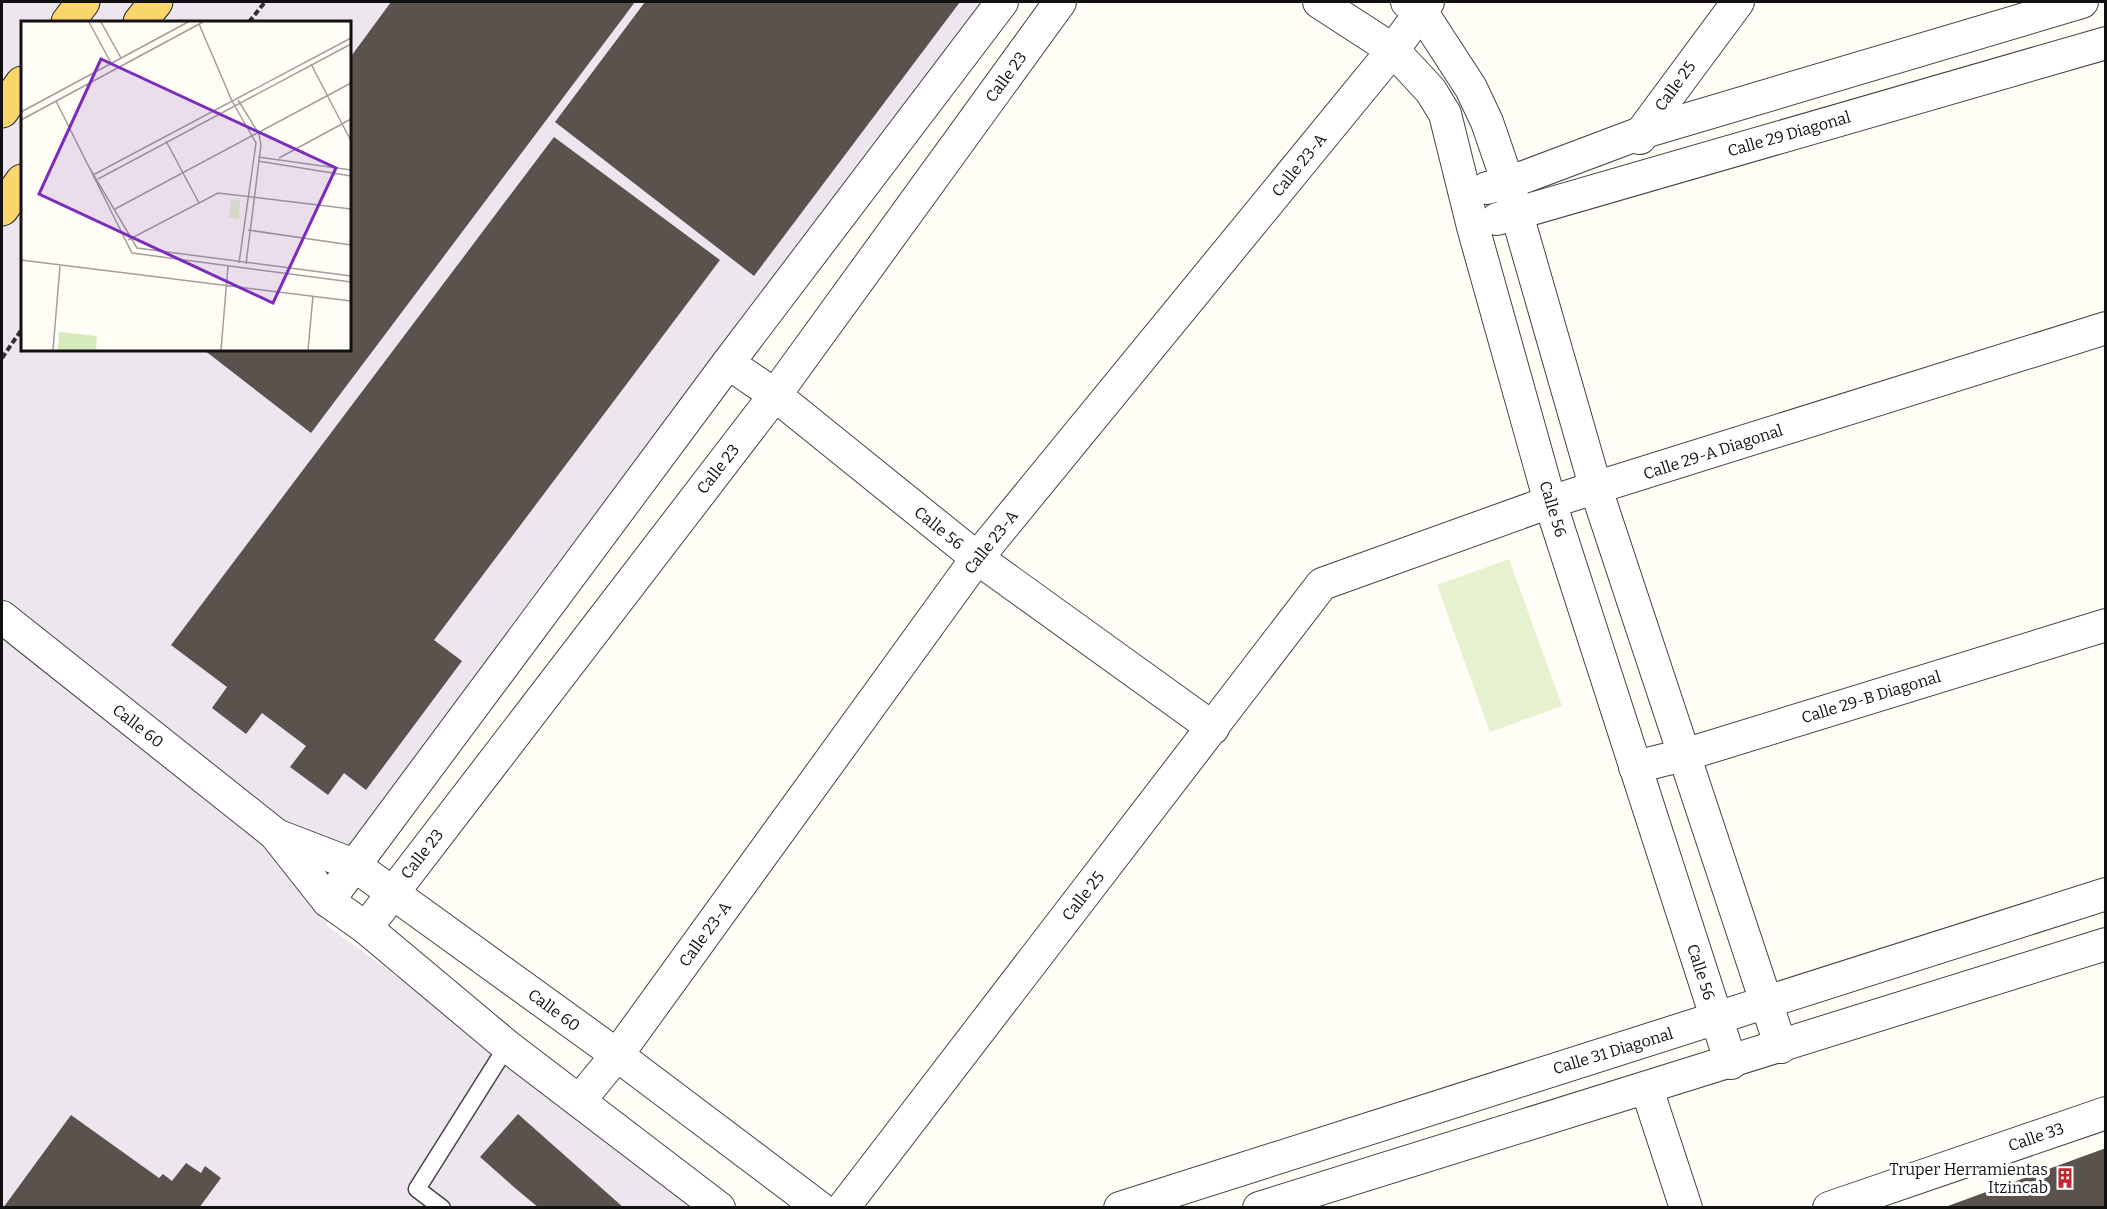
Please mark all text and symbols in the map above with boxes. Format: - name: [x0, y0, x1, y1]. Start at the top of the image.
- inset map: [21, 21, 351, 351]
- street label: Calle 23: [981, 48, 1031, 106]
- street label: Calle 25: [1651, 57, 1699, 115]
- street label: Calle 29 Diagonal: [1725, 107, 1853, 161]
- street label: Calle 23-A: [1268, 129, 1331, 201]
- street label: Calle 29-A Diagonal: [1641, 420, 1785, 483]
- street label: Calle 23: [693, 440, 743, 498]
- street label: Calle 56: [1535, 479, 1571, 539]
- street label: Calle 56: [911, 502, 967, 554]
- street label: Calle 23-A: [960, 506, 1022, 578]
- street label: Calle 29-B Diagonal: [1799, 667, 1943, 727]
- street label: Calle 60: [109, 700, 167, 752]
- street label: Calle 23: [397, 825, 447, 883]
- street label: Calle 25: [1058, 868, 1108, 924]
- street label: Calle 23-A: [675, 897, 735, 970]
- street label: Calle 56: [1683, 942, 1719, 1002]
- street label: Calle 60: [524, 985, 584, 1035]
- street label: Calle 31 Diagonal: [1551, 1024, 1676, 1078]
- street label: Calle 33: [2006, 1119, 2066, 1155]
- place label: Truper Herramientas Itzincab: [1889, 1160, 2048, 1197]
- building icon: Truper Herramientas Itzincab: [2053, 1166, 2077, 1190]

